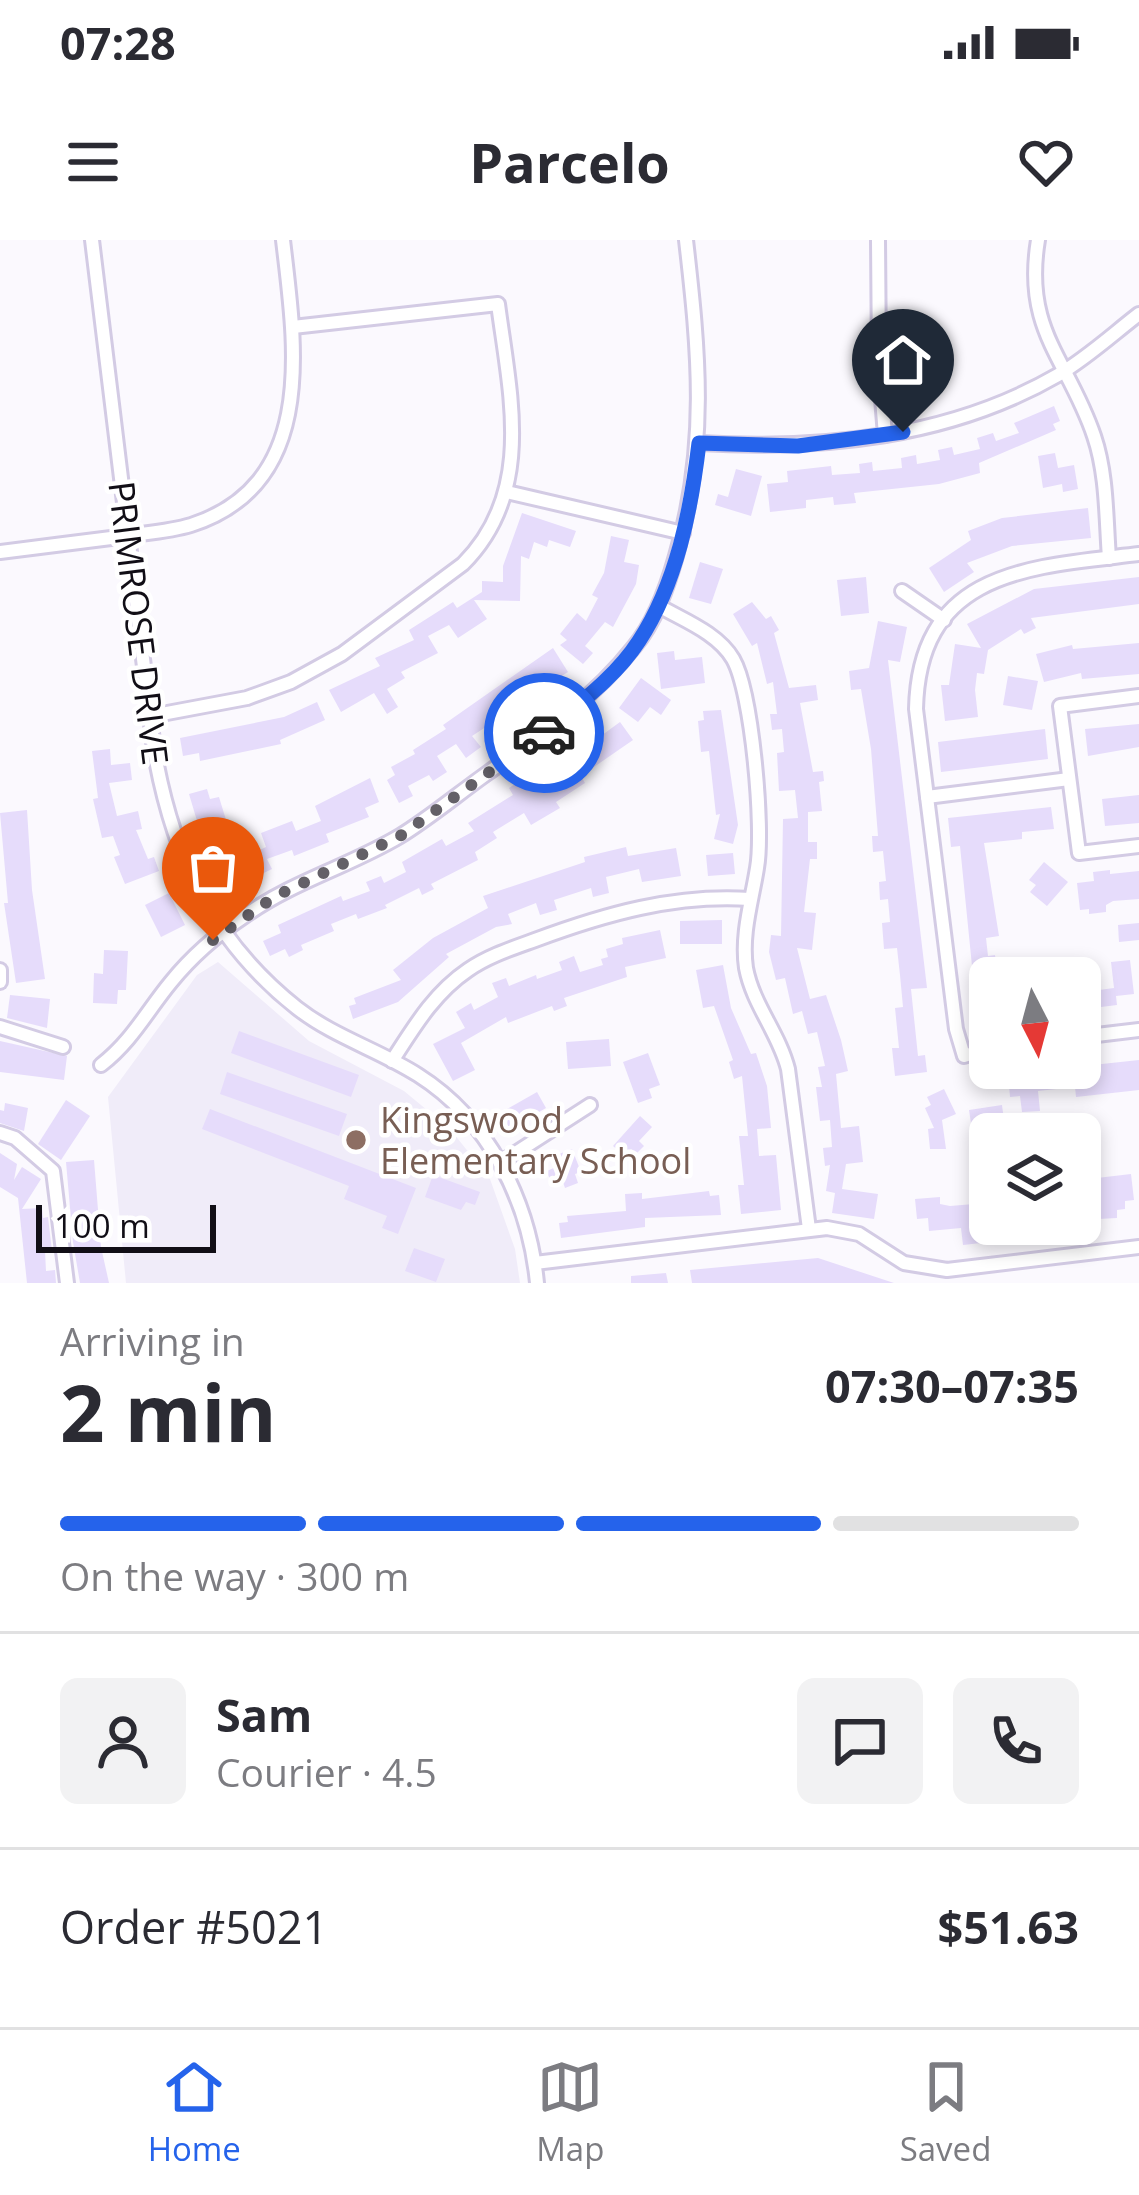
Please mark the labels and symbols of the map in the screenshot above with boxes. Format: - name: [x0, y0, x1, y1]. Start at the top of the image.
- pin: [852, 309, 954, 432]
- street label: PRIMROSE DRIVE: [97, 478, 181, 768]
- courier: [484, 673, 604, 793]
- pin: [162, 817, 264, 940]
- north arrow: [969, 957, 1101, 1089]
- place label: Kingswood Elementary School: [380, 1095, 691, 1185]
- marker: Kingswood Elementary School: [343, 1127, 369, 1153]
- scale bar: [36, 1199, 216, 1252]

